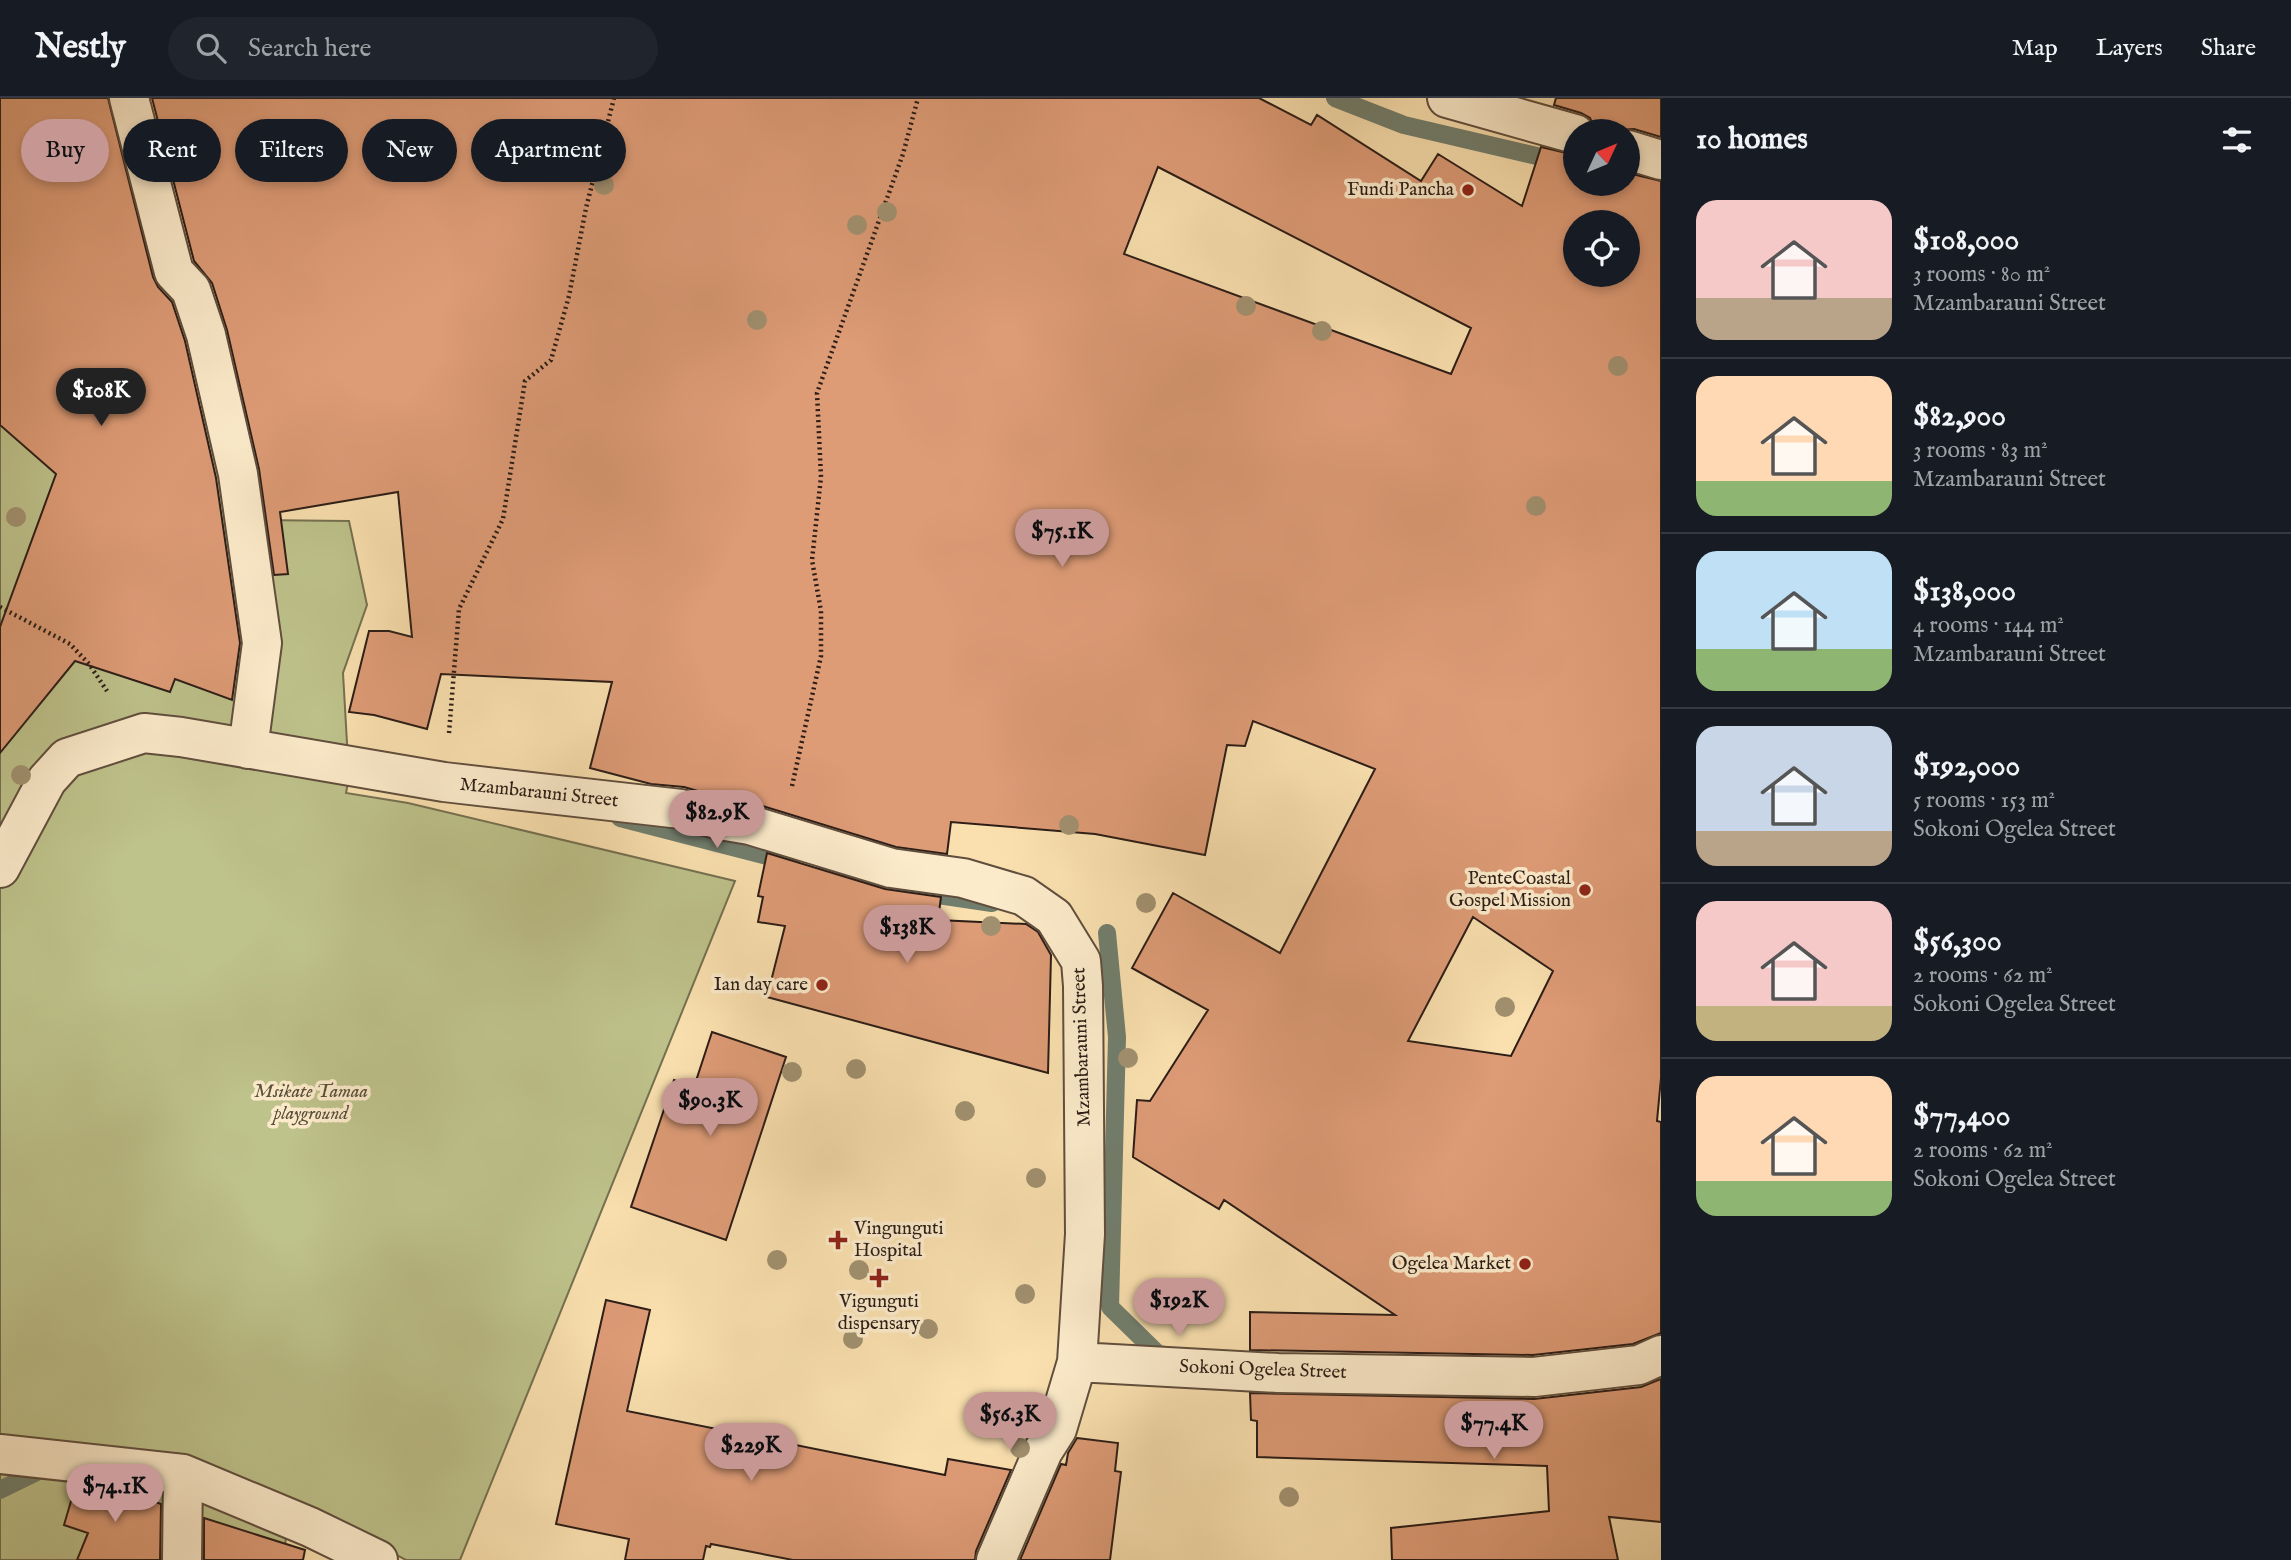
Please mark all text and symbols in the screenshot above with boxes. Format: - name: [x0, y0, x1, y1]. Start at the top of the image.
- search box: [168, 17, 658, 80]
- text: Nestly: [35, 27, 126, 69]
- icon: search: [192, 29, 230, 67]
- text: Search here: [248, 32, 372, 65]
- text: Map: [2012, 33, 2058, 64]
- text: Layers: [2096, 33, 2163, 64]
- text: Share: [2201, 33, 2256, 64]
- chip: Buy: [21, 119, 109, 182]
- chip: Rent: [123, 119, 221, 182]
- chip: Filters: [235, 119, 348, 182]
- chip: New: [362, 119, 457, 182]
- chip: Apartment: [471, 119, 626, 182]
- north arrow: [1563, 119, 1640, 196]
- map controls: [1563, 119, 1640, 287]
- text: 10 homes: [1696, 121, 1808, 159]
- icon: filters: [2218, 121, 2256, 159]
- place label: Fundi Pancha: [1347, 178, 1455, 202]
- marker: Fundi Pancha: [1460, 182, 1476, 198]
- button: locate: [1563, 210, 1640, 287]
- text: $108,000: [1913, 222, 2019, 260]
- icon: home: [1752, 228, 1836, 312]
- text: 3 rooms · 80 m²: [1913, 260, 2050, 289]
- text: Mzambarauni Street: [1913, 289, 2106, 318]
- pin: $108K: [52, 368, 150, 428]
- text: $108K: [72, 376, 130, 405]
- text: $82,900: [1913, 398, 2006, 436]
- icon: home: [1752, 404, 1836, 488]
- text: 3 rooms · 83 m²: [1913, 436, 2048, 465]
- text: Mzambarauni Street: [1913, 465, 2106, 494]
- pin: $75.1K: [1005, 510, 1119, 569]
- text: $75.1K: [1031, 517, 1093, 546]
- text: $138,000: [1913, 573, 2016, 611]
- icon: home: [1752, 579, 1836, 663]
- text: 4 rooms · 144 m²: [1913, 611, 2064, 640]
- text: Mzambarauni Street: [1913, 640, 2106, 669]
- text: $192,000: [1913, 748, 2020, 786]
- icon: home: [1752, 754, 1836, 838]
- street label: Mzambarauni Street: [458, 773, 620, 813]
- text: 5 rooms · 153 m²: [1913, 786, 2055, 815]
- pin: $82.9K: [660, 790, 774, 850]
- text: $82.9K: [685, 798, 749, 827]
- text: Sokoni Ogelea Street: [1913, 815, 2116, 844]
- place label: PenteCoastal Gospel Mission: [1449, 867, 1572, 913]
- marker: PenteCoastal Gospel Mission: [1577, 882, 1593, 898]
- pin: $138K: [858, 906, 956, 965]
- text: $138K: [879, 913, 935, 942]
- text: $56,300: [1913, 923, 2002, 961]
- icon: home: [1752, 929, 1836, 1013]
- text: 2 rooms · 62 m²: [1913, 961, 2053, 990]
- street label: Mzambarauni Street: [1067, 966, 1097, 1127]
- place label: Ian day care: [714, 973, 808, 997]
- marker: Ian day care: [814, 977, 830, 993]
- text: Sokoni Ogelea Street: [1913, 990, 2116, 1019]
- pin: $90.3K: [653, 1079, 767, 1138]
- park label: Msikate Tamaa playground: [254, 1080, 368, 1126]
- text: $90.3K: [678, 1086, 742, 1115]
- text: $77,400: [1913, 1098, 2011, 1136]
- icon: home: [1752, 1104, 1836, 1188]
- text: 2 rooms · 62 m²: [1913, 1136, 2053, 1165]
- text: Sokoni Ogelea Street: [1913, 1165, 2116, 1194]
- place label: Vingunguti Hospital: [853, 1217, 944, 1263]
- marker: Vingunguti Hospital: [828, 1230, 848, 1250]
- place label: Ogelea Market: [1392, 1252, 1511, 1276]
- marker: Ogelea Market: [1517, 1256, 1533, 1272]
- marker: Vigunguti dispensary: [869, 1268, 889, 1288]
- pin: $192K: [1130, 1278, 1228, 1338]
- text: $192K: [1150, 1286, 1208, 1315]
- place label: Vigunguti dispensary: [838, 1290, 921, 1336]
- street label: Sokoni Ogelea Street: [1179, 1355, 1348, 1385]
- pin: $56.3K: [953, 1392, 1067, 1452]
- text: $56.3K: [980, 1400, 1040, 1429]
- pin: $77.4K: [1437, 1402, 1551, 1461]
- text: $77.4K: [1460, 1409, 1528, 1438]
- pin: $229K: [702, 1424, 800, 1483]
- text: $229K: [721, 1431, 782, 1460]
- pin: $74.1K: [58, 1464, 172, 1524]
- text: $74.1K: [82, 1472, 148, 1501]

